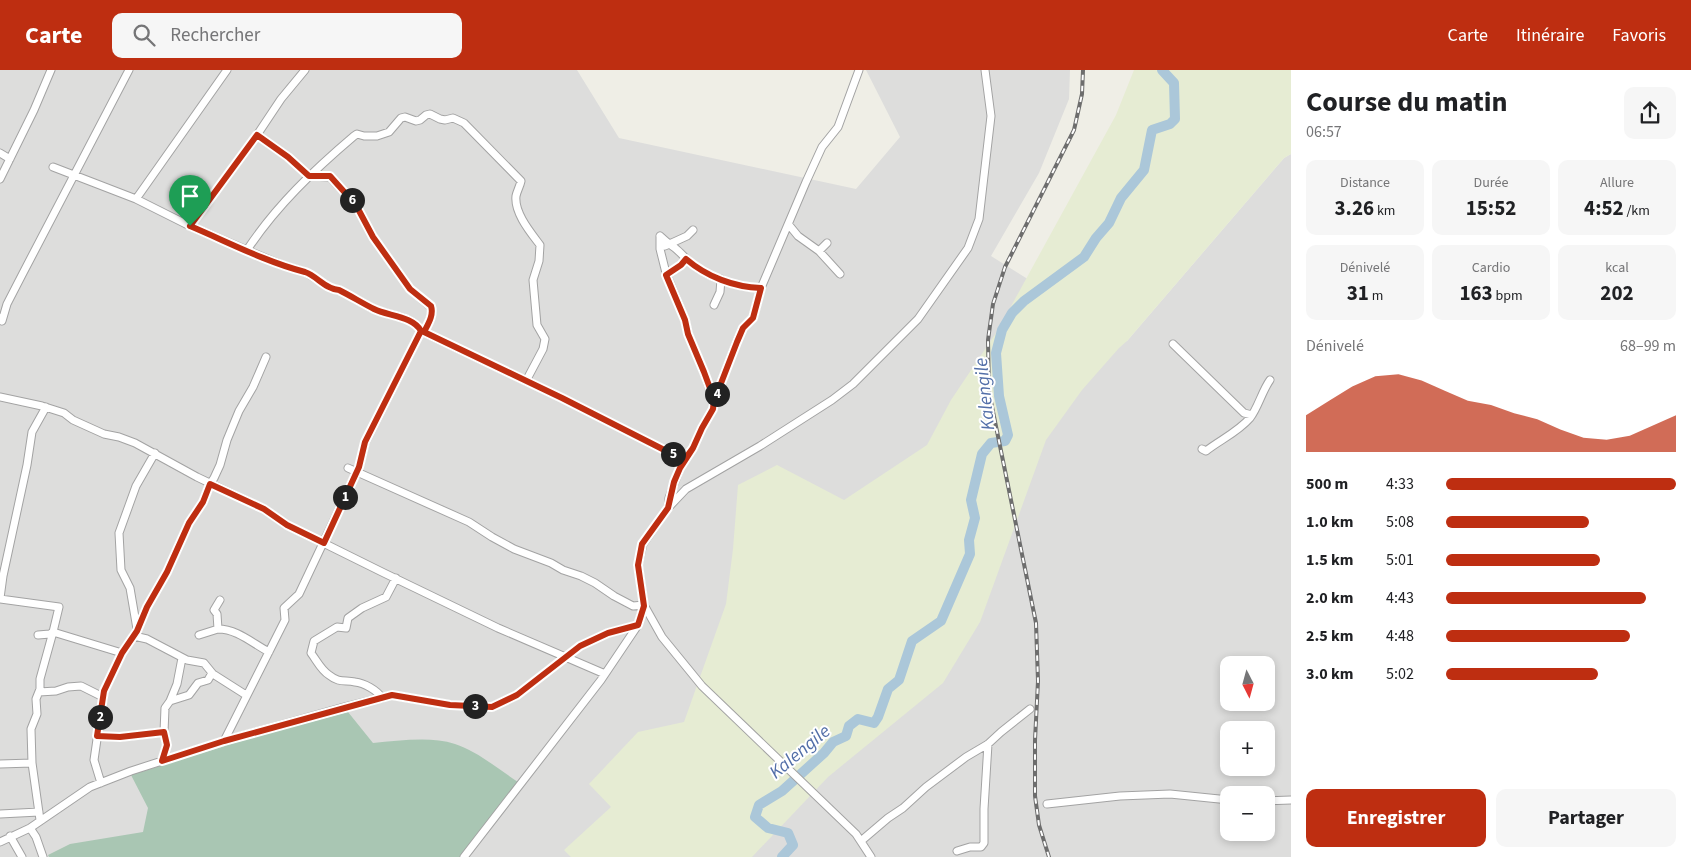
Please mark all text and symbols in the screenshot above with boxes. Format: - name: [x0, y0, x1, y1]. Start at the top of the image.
- search box: [112, 13, 462, 58]
- text: Carte: [25, 18, 82, 53]
- icon: search: [130, 21, 158, 49]
- text: Rechercher: [170, 22, 260, 49]
- text: Carte: [1448, 23, 1488, 48]
- text: Itinéraire: [1516, 23, 1584, 48]
- text: Favoris: [1612, 23, 1666, 48]
- text: Course du matin: [1306, 82, 1507, 122]
- button: share: [1624, 87, 1676, 139]
- text: 06:57: [1306, 121, 1342, 143]
- text: Distance: [1340, 173, 1390, 193]
- text: Durée: [1474, 173, 1508, 193]
- text: Allure: [1600, 173, 1634, 193]
- pin: [169, 175, 211, 226]
- icon: arrive: [176, 182, 204, 210]
- pin: 6: [340, 188, 364, 212]
- text: 6: [349, 190, 356, 210]
- text: 3.26: [1335, 193, 1374, 223]
- text: 15:52: [1466, 193, 1516, 223]
- text: 4:52: [1584, 193, 1624, 223]
- text: km: [1374, 201, 1395, 221]
- text: /km: [1624, 201, 1650, 221]
- text: Dénivelé: [1340, 258, 1390, 278]
- text: Cardio: [1472, 258, 1510, 278]
- text: kcal: [1605, 258, 1629, 278]
- text: 31: [1347, 278, 1369, 308]
- text: 163: [1459, 278, 1493, 308]
- text: 202: [1600, 278, 1634, 308]
- text: m: [1369, 286, 1383, 306]
- text: bpm: [1493, 286, 1523, 306]
- text: Dénivelé: [1306, 335, 1364, 357]
- text: 68–99 m: [1620, 335, 1676, 357]
- water label: Kalengile: [968, 356, 1002, 432]
- pin: 4: [704, 382, 730, 406]
- text: 4: [714, 384, 721, 404]
- pin: 5: [660, 442, 686, 466]
- text: 5: [670, 444, 677, 464]
- text: 500 m: [1306, 473, 1348, 495]
- text: 4:33: [1386, 473, 1414, 495]
- pin: 1: [332, 484, 358, 510]
- text: 1: [342, 487, 349, 507]
- text: 1.0 km: [1306, 511, 1353, 533]
- text: 5:08: [1386, 511, 1414, 533]
- text: 1.5 km: [1306, 549, 1353, 571]
- text: 5:01: [1386, 549, 1414, 571]
- text: 2.0 km: [1306, 587, 1353, 609]
- text: 4:43: [1386, 587, 1414, 609]
- text: 2.5 km: [1306, 625, 1353, 647]
- text: 4:48: [1386, 625, 1414, 647]
- north arrow: [1220, 656, 1275, 711]
- map controls: [1220, 656, 1275, 841]
- text: 3.0 km: [1306, 663, 1353, 685]
- text: 5:02: [1386, 663, 1414, 685]
- pin: 3: [462, 694, 488, 718]
- text: 3: [472, 696, 479, 716]
- pin: 2: [88, 704, 112, 730]
- text: 2: [97, 707, 104, 727]
- water label: Kalengile: [763, 718, 837, 786]
- button: +: [1220, 721, 1275, 776]
- button: −: [1220, 786, 1275, 841]
- button: Enregistrer: [1306, 789, 1486, 847]
- button: Partager: [1496, 789, 1676, 847]

